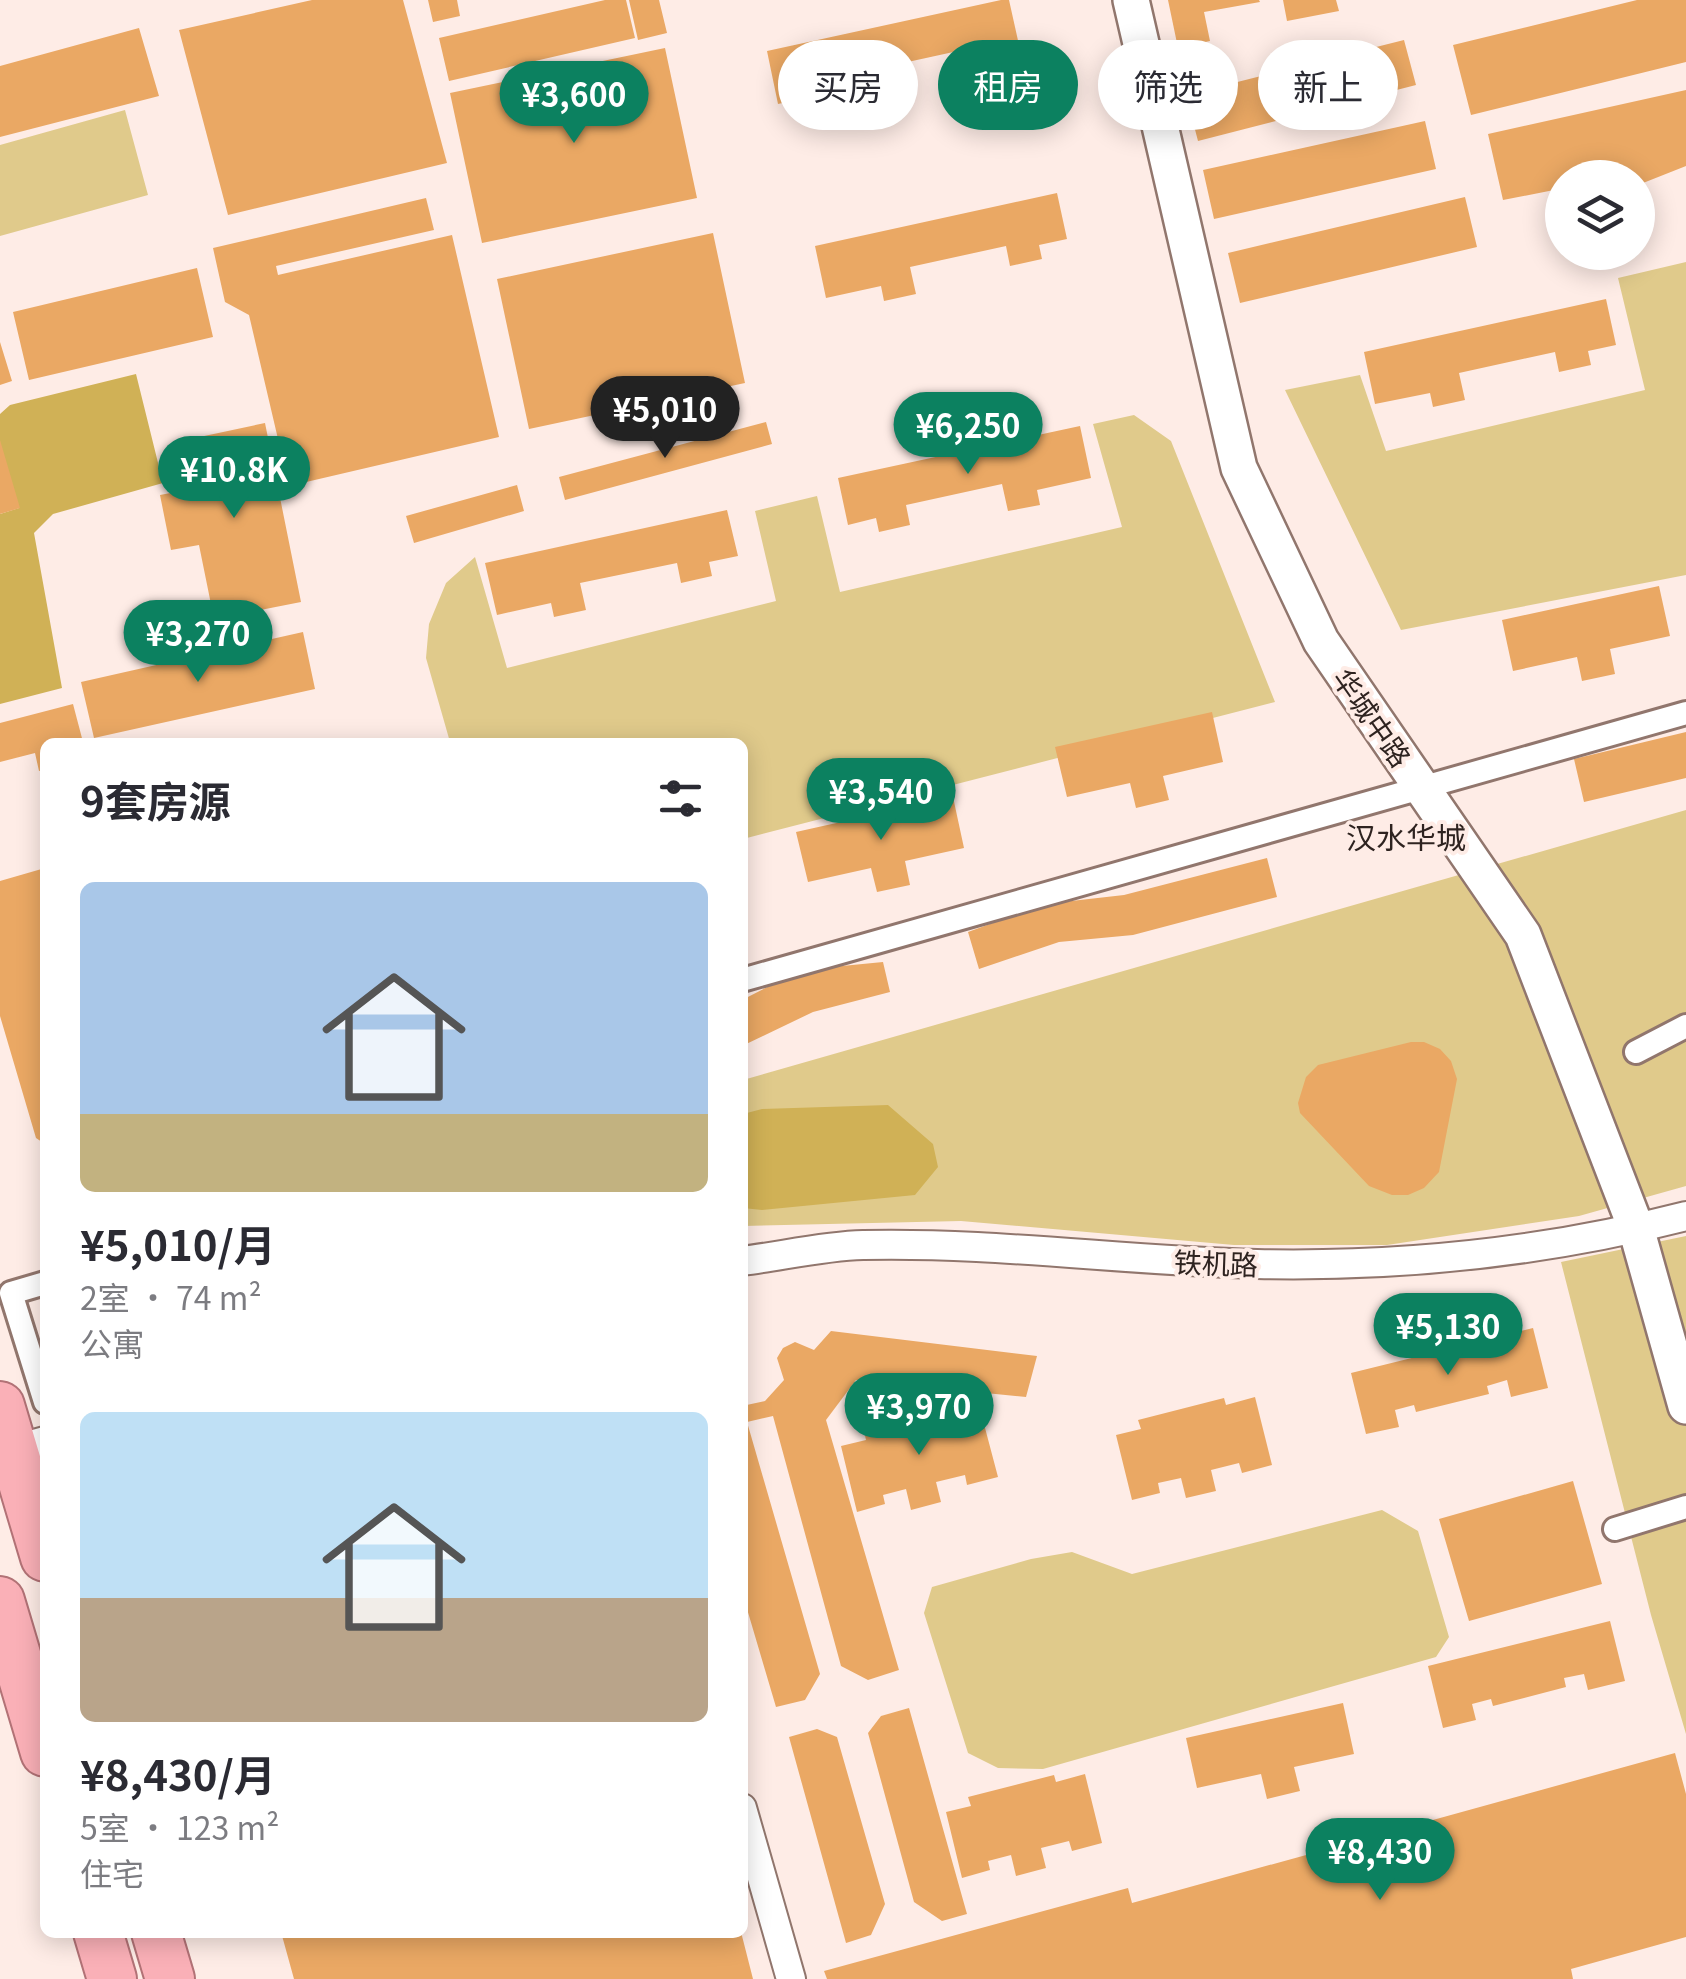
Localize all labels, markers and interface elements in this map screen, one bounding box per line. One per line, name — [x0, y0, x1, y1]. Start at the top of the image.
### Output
chip: 买房 — [778, 40, 918, 130]
chip: 租房 — [938, 40, 1078, 130]
chip: 筛选 — [1098, 40, 1238, 130]
chip: 新上 — [1258, 40, 1398, 130]
pin: ¥3,600 — [493, 61, 655, 146]
text: ¥3,600 — [522, 70, 626, 116]
map controls — [1545, 160, 1655, 270]
button: layers — [1545, 160, 1655, 270]
pin: ¥5,010 — [584, 376, 746, 461]
text: ¥5,010 — [613, 385, 717, 431]
pin: ¥6,250 — [887, 392, 1049, 477]
text: ¥6,250 — [916, 401, 1020, 447]
pin: ¥10.8K — [153, 436, 315, 521]
text: ¥10.8K — [180, 445, 288, 491]
pin: ¥3,270 — [117, 600, 279, 685]
text: ¥3,270 — [146, 609, 250, 655]
street label: 华城中路 — [1324, 660, 1422, 774]
pin: ¥3,540 — [800, 758, 962, 843]
text: ¥3,540 — [829, 767, 933, 813]
text: 9套房源 — [80, 768, 231, 829]
icon: filters — [653, 771, 708, 826]
district label: 汉水华城 — [1346, 814, 1466, 858]
icon: home — [304, 947, 484, 1127]
text: ¥5,010/月 — [80, 1212, 276, 1273]
street label: 铁机路 — [1173, 1241, 1259, 1283]
text: 2室 · 74 m² — [80, 1273, 262, 1319]
pin: ¥5,130 — [1367, 1293, 1529, 1378]
text: ¥5,130 — [1396, 1302, 1500, 1348]
text: 公寓 — [80, 1319, 144, 1365]
pin: ¥3,970 — [838, 1373, 1000, 1458]
text: ¥3,970 — [867, 1382, 971, 1428]
icon: home — [304, 1477, 484, 1657]
text: ¥8,430/月 — [80, 1742, 276, 1803]
text: 5室 · 123 m² — [80, 1803, 279, 1849]
pin: ¥8,430 — [1299, 1818, 1461, 1903]
text: ¥8,430 — [1328, 1827, 1432, 1873]
text: 住宅 — [80, 1849, 144, 1895]

